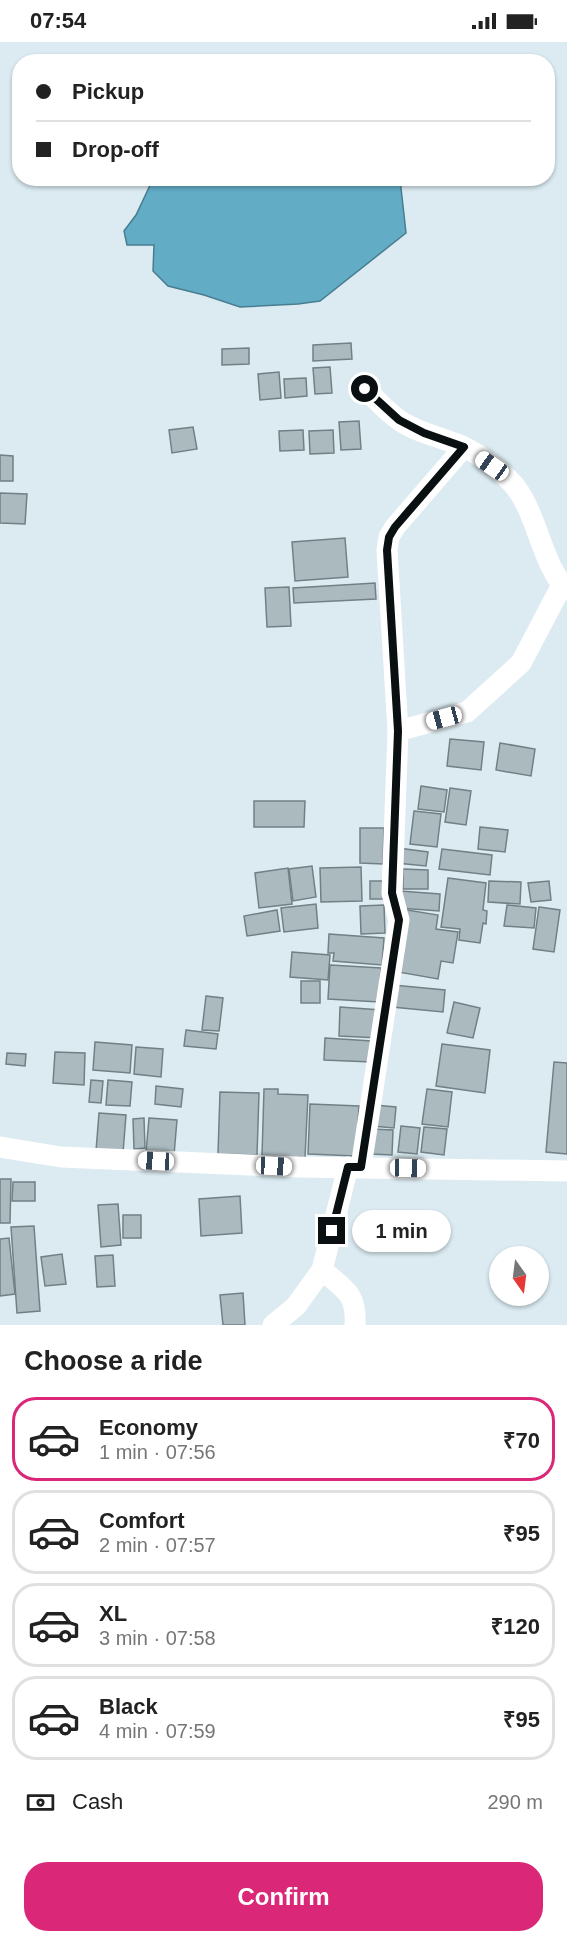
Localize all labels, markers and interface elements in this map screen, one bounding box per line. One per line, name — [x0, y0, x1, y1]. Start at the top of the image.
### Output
text: 07:54 — [30, 8, 86, 33]
text: Pickup — [72, 79, 144, 104]
text: Drop-off — [72, 137, 159, 162]
route start — [351, 375, 378, 402]
car — [472, 448, 512, 484]
car — [424, 705, 464, 731]
car — [138, 1151, 174, 1171]
car — [256, 1156, 292, 1176]
car — [390, 1159, 426, 1177]
callout: 1 min — [353, 1210, 452, 1252]
route end — [318, 1217, 345, 1244]
text: 1 min — [375, 1220, 428, 1242]
north arrow — [489, 1246, 549, 1306]
map controls — [489, 1246, 549, 1306]
text: Choose a ride — [24, 1346, 203, 1376]
icon: car — [27, 1412, 81, 1466]
text: Economy — [99, 1415, 198, 1440]
text: ₹70 — [503, 1428, 540, 1453]
text: 1 min · 07:56 — [99, 1441, 216, 1463]
icon: car — [27, 1505, 81, 1559]
text: Comfort — [99, 1508, 185, 1533]
text: ₹95 — [503, 1521, 540, 1546]
text: 2 min · 07:57 — [99, 1534, 216, 1556]
icon: car — [27, 1598, 81, 1652]
text: XL — [99, 1601, 127, 1626]
text: ₹120 — [491, 1614, 540, 1639]
text: 3 min · 07:58 — [99, 1627, 216, 1649]
icon: car — [27, 1691, 81, 1745]
text: Black — [99, 1694, 158, 1719]
text: ₹95 — [503, 1707, 540, 1732]
text: 4 min · 07:59 — [99, 1720, 216, 1742]
icon: cash — [24, 1786, 57, 1819]
text: Cash — [72, 1789, 123, 1814]
text: 290 m — [487, 1791, 543, 1813]
button: Confirm — [24, 1862, 543, 1931]

